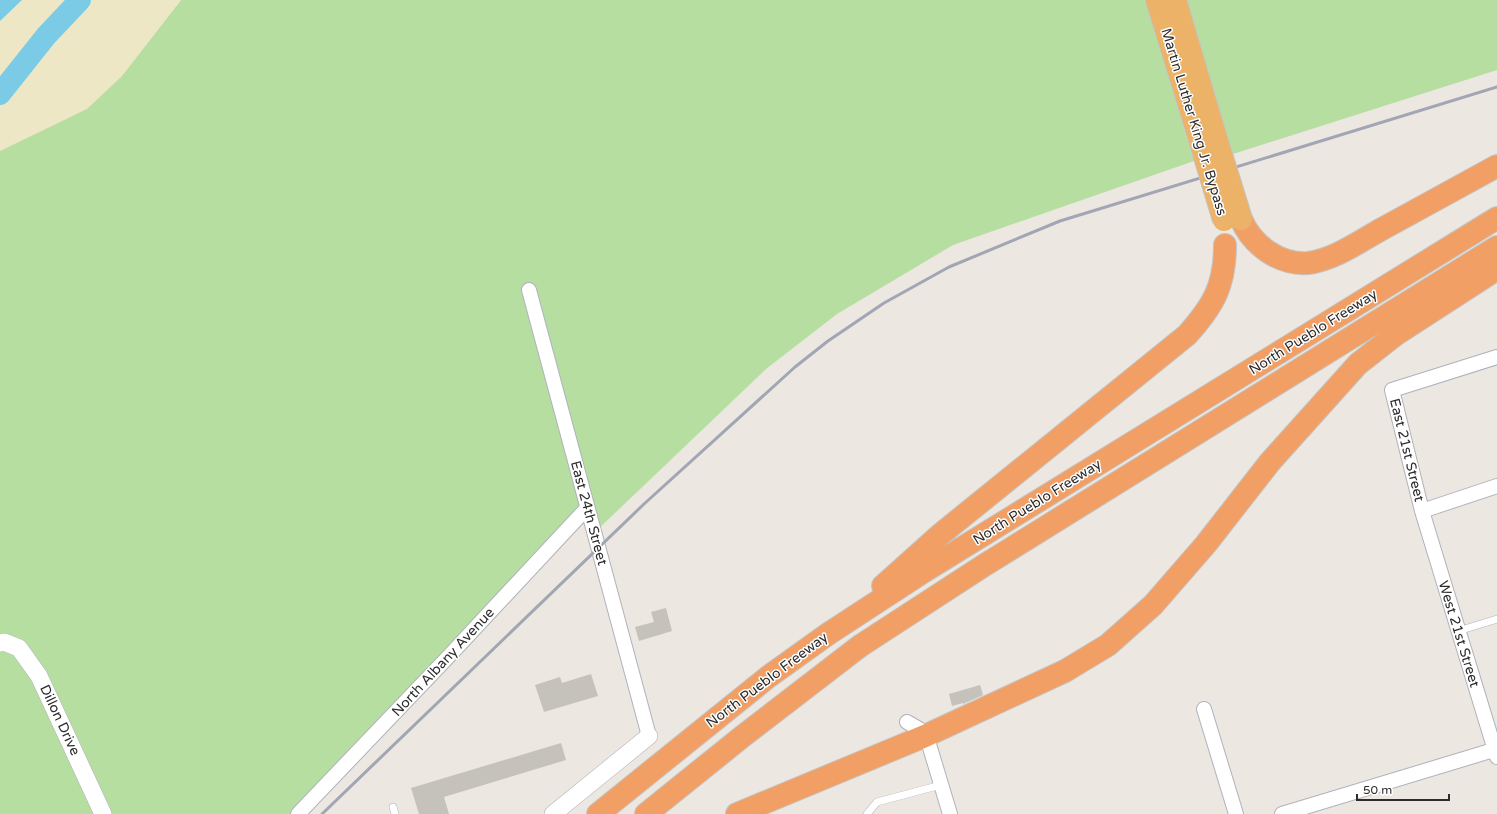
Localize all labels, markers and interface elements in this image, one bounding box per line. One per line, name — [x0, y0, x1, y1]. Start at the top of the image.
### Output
street label: Martin Luther King Jr. Bypass — [1157, 26, 1231, 218]
street label: North Pueblo Freeway — [1246, 285, 1381, 378]
street label: East 21st Street — [1386, 397, 1428, 504]
street label: North Pueblo Freeway — [970, 455, 1105, 548]
street label: East 24th Street — [567, 459, 611, 568]
street label: West 21st Street — [1435, 579, 1483, 690]
street label: North Albany Avenue — [388, 604, 498, 720]
street label: North Pueblo Freeway — [703, 628, 832, 731]
street label: Dillon Drive — [36, 682, 84, 758]
scale bar — [1357, 776, 1449, 802]
text: 50 m — [1363, 783, 1392, 797]

